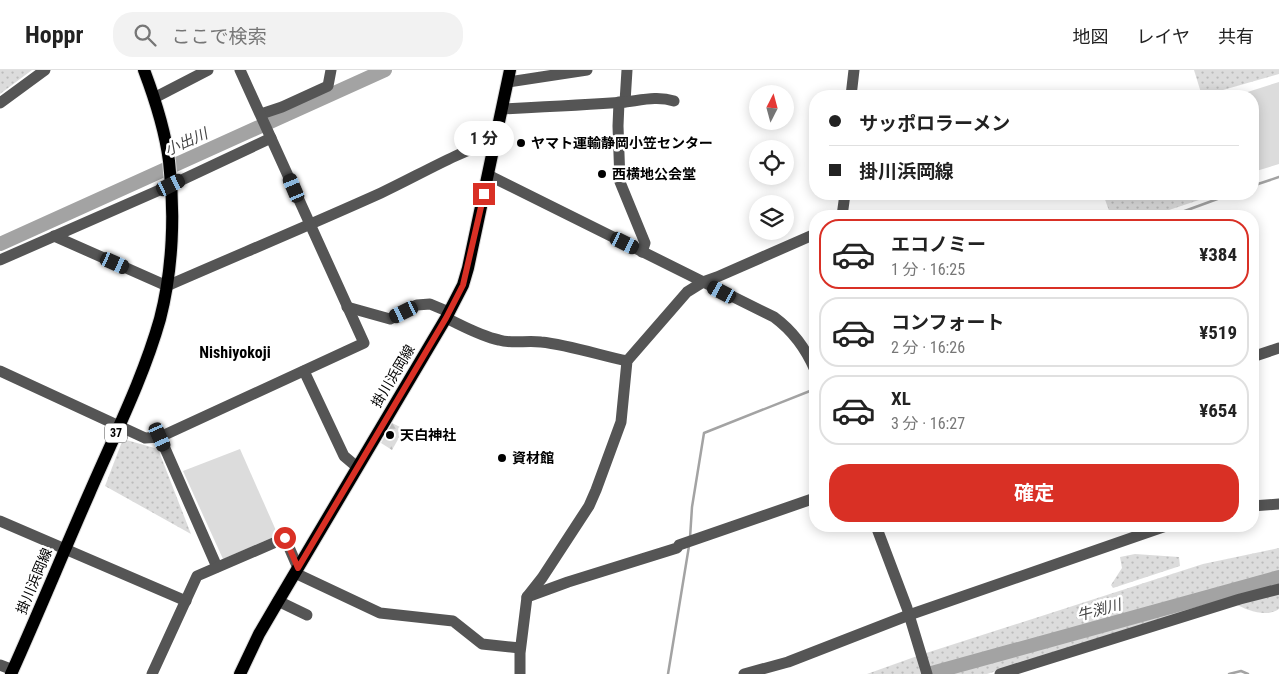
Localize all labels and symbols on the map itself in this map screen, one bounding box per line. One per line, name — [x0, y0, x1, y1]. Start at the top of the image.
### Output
north arrow — [749, 85, 794, 130]
callout: 1 分 — [454, 122, 514, 156]
water label: 小出川 — [162, 124, 212, 159]
place label: ヤマト運輸静岡小笠センター — [531, 135, 713, 151]
marker: ヤマト運輸静岡小笠センター — [515, 137, 527, 149]
place label: 西横地公会堂 — [612, 166, 696, 182]
marker: 西横地公会堂 — [596, 168, 608, 180]
car — [281, 171, 306, 205]
car — [154, 172, 187, 198]
route end — [473, 183, 495, 205]
car — [608, 230, 641, 256]
car — [98, 250, 131, 276]
car — [705, 278, 738, 306]
car — [387, 299, 420, 325]
street label: 掛川浜岡線 — [368, 342, 418, 410]
district label: Nishiyokoji — [199, 343, 271, 362]
car — [147, 420, 172, 454]
road number: 37 — [105, 423, 127, 442]
place label: 天白神社 — [400, 427, 456, 443]
marker: 天白神社 — [384, 429, 396, 441]
place label: 資材館 — [512, 450, 554, 466]
marker: 資材館 — [496, 452, 508, 464]
route start — [274, 527, 296, 549]
street label: 掛川浜岡線 — [13, 546, 55, 616]
water label: 牛渕川 — [1075, 595, 1125, 625]

